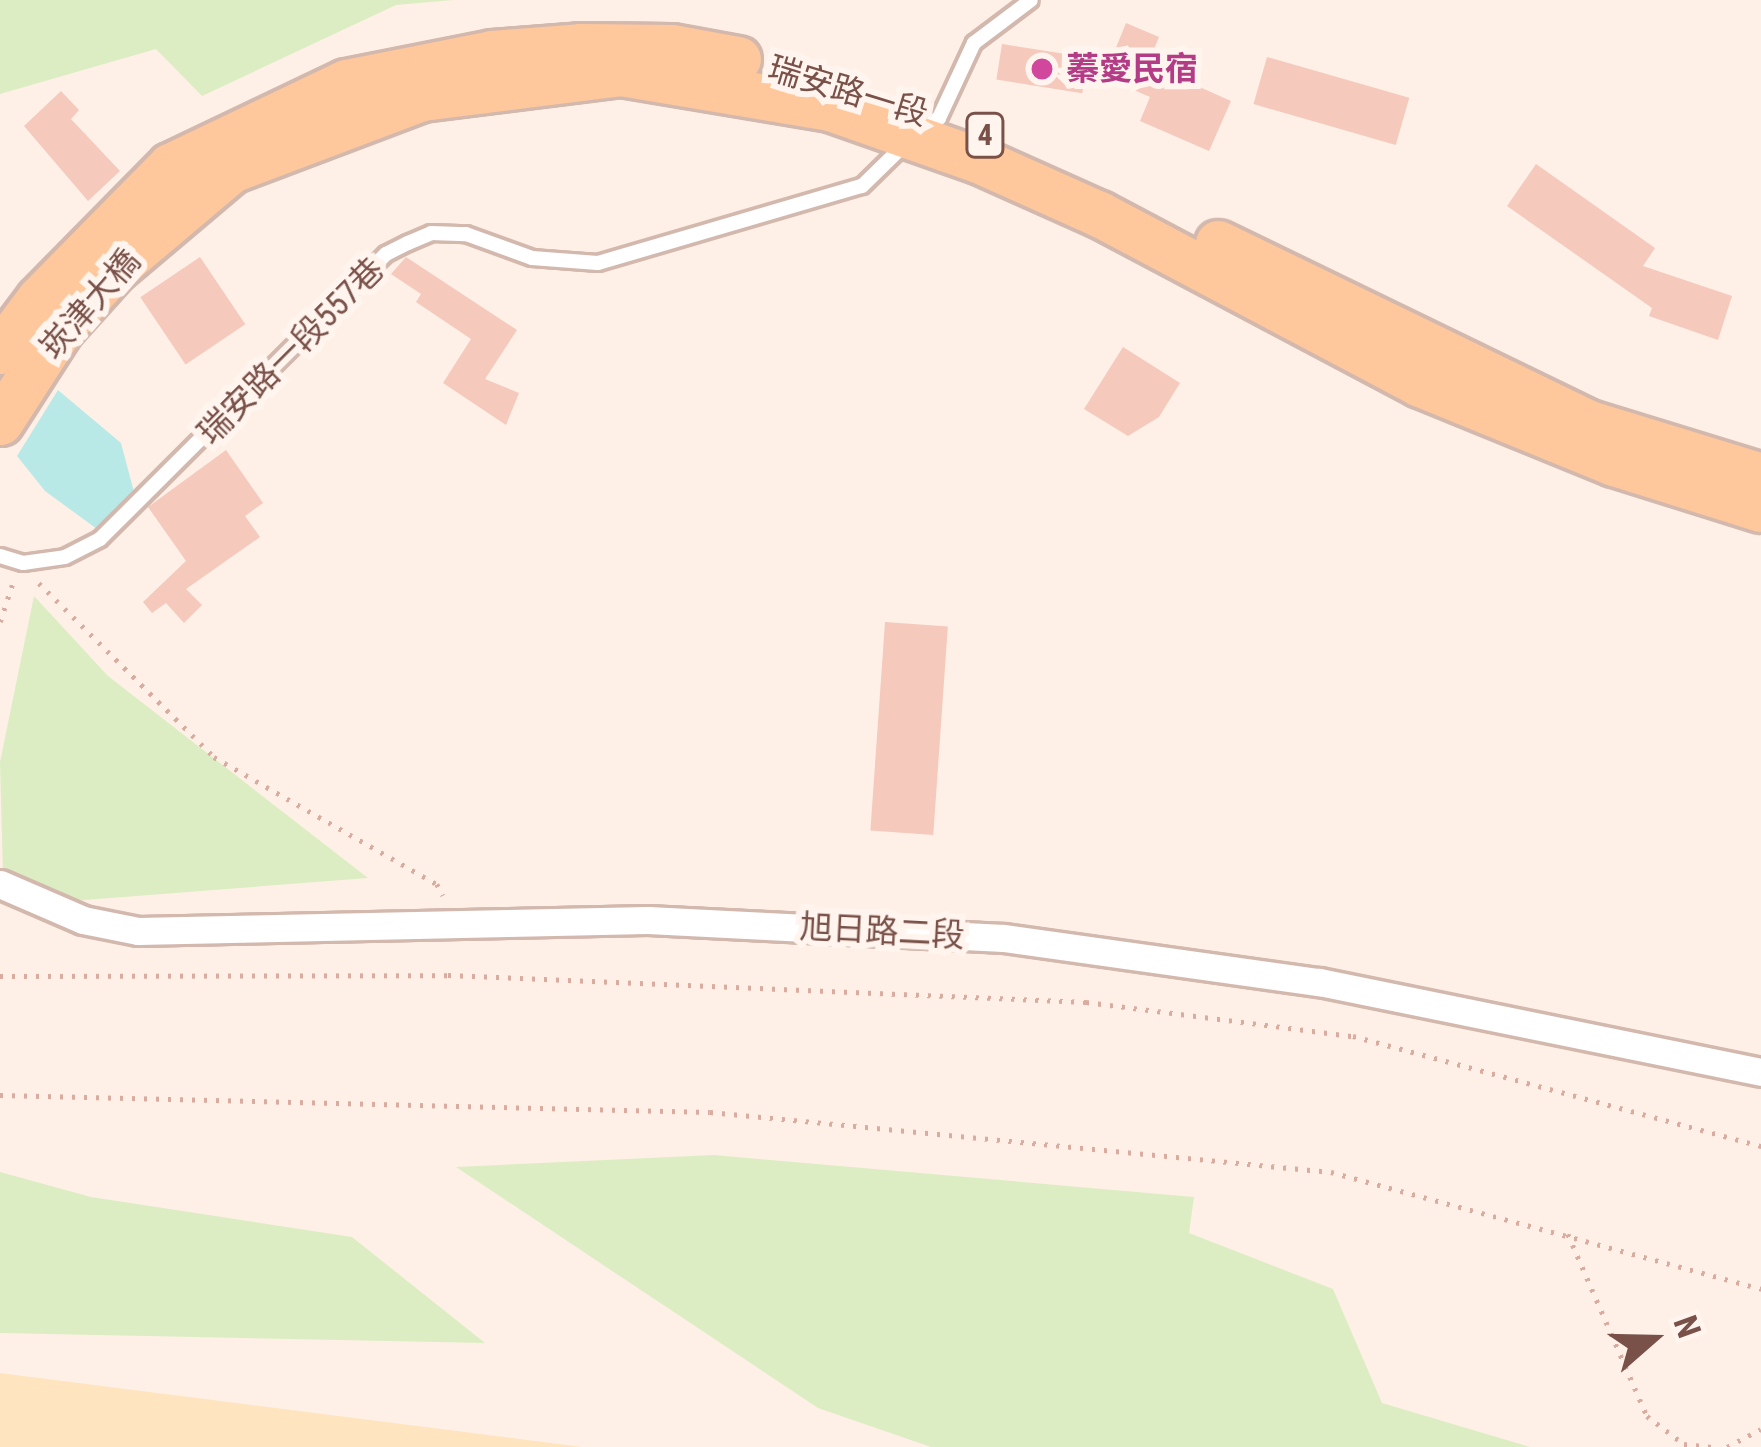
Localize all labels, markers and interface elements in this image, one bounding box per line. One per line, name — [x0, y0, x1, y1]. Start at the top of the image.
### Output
street label: 瑞安路一段 — [763, 48, 933, 134]
place label: 蓁愛民宿 — [1066, 49, 1198, 89]
marker: 蓁愛民宿 — [1029, 56, 1055, 82]
road number: 4 — [964, 111, 1006, 159]
street label: 崁津大橋 — [32, 241, 148, 367]
street label: 瑞安路一段557巷 — [190, 250, 392, 452]
street label: 旭日路二段 — [799, 907, 965, 955]
north arrow — [1593, 1279, 1713, 1399]
text: N — [1666, 1310, 1709, 1343]

